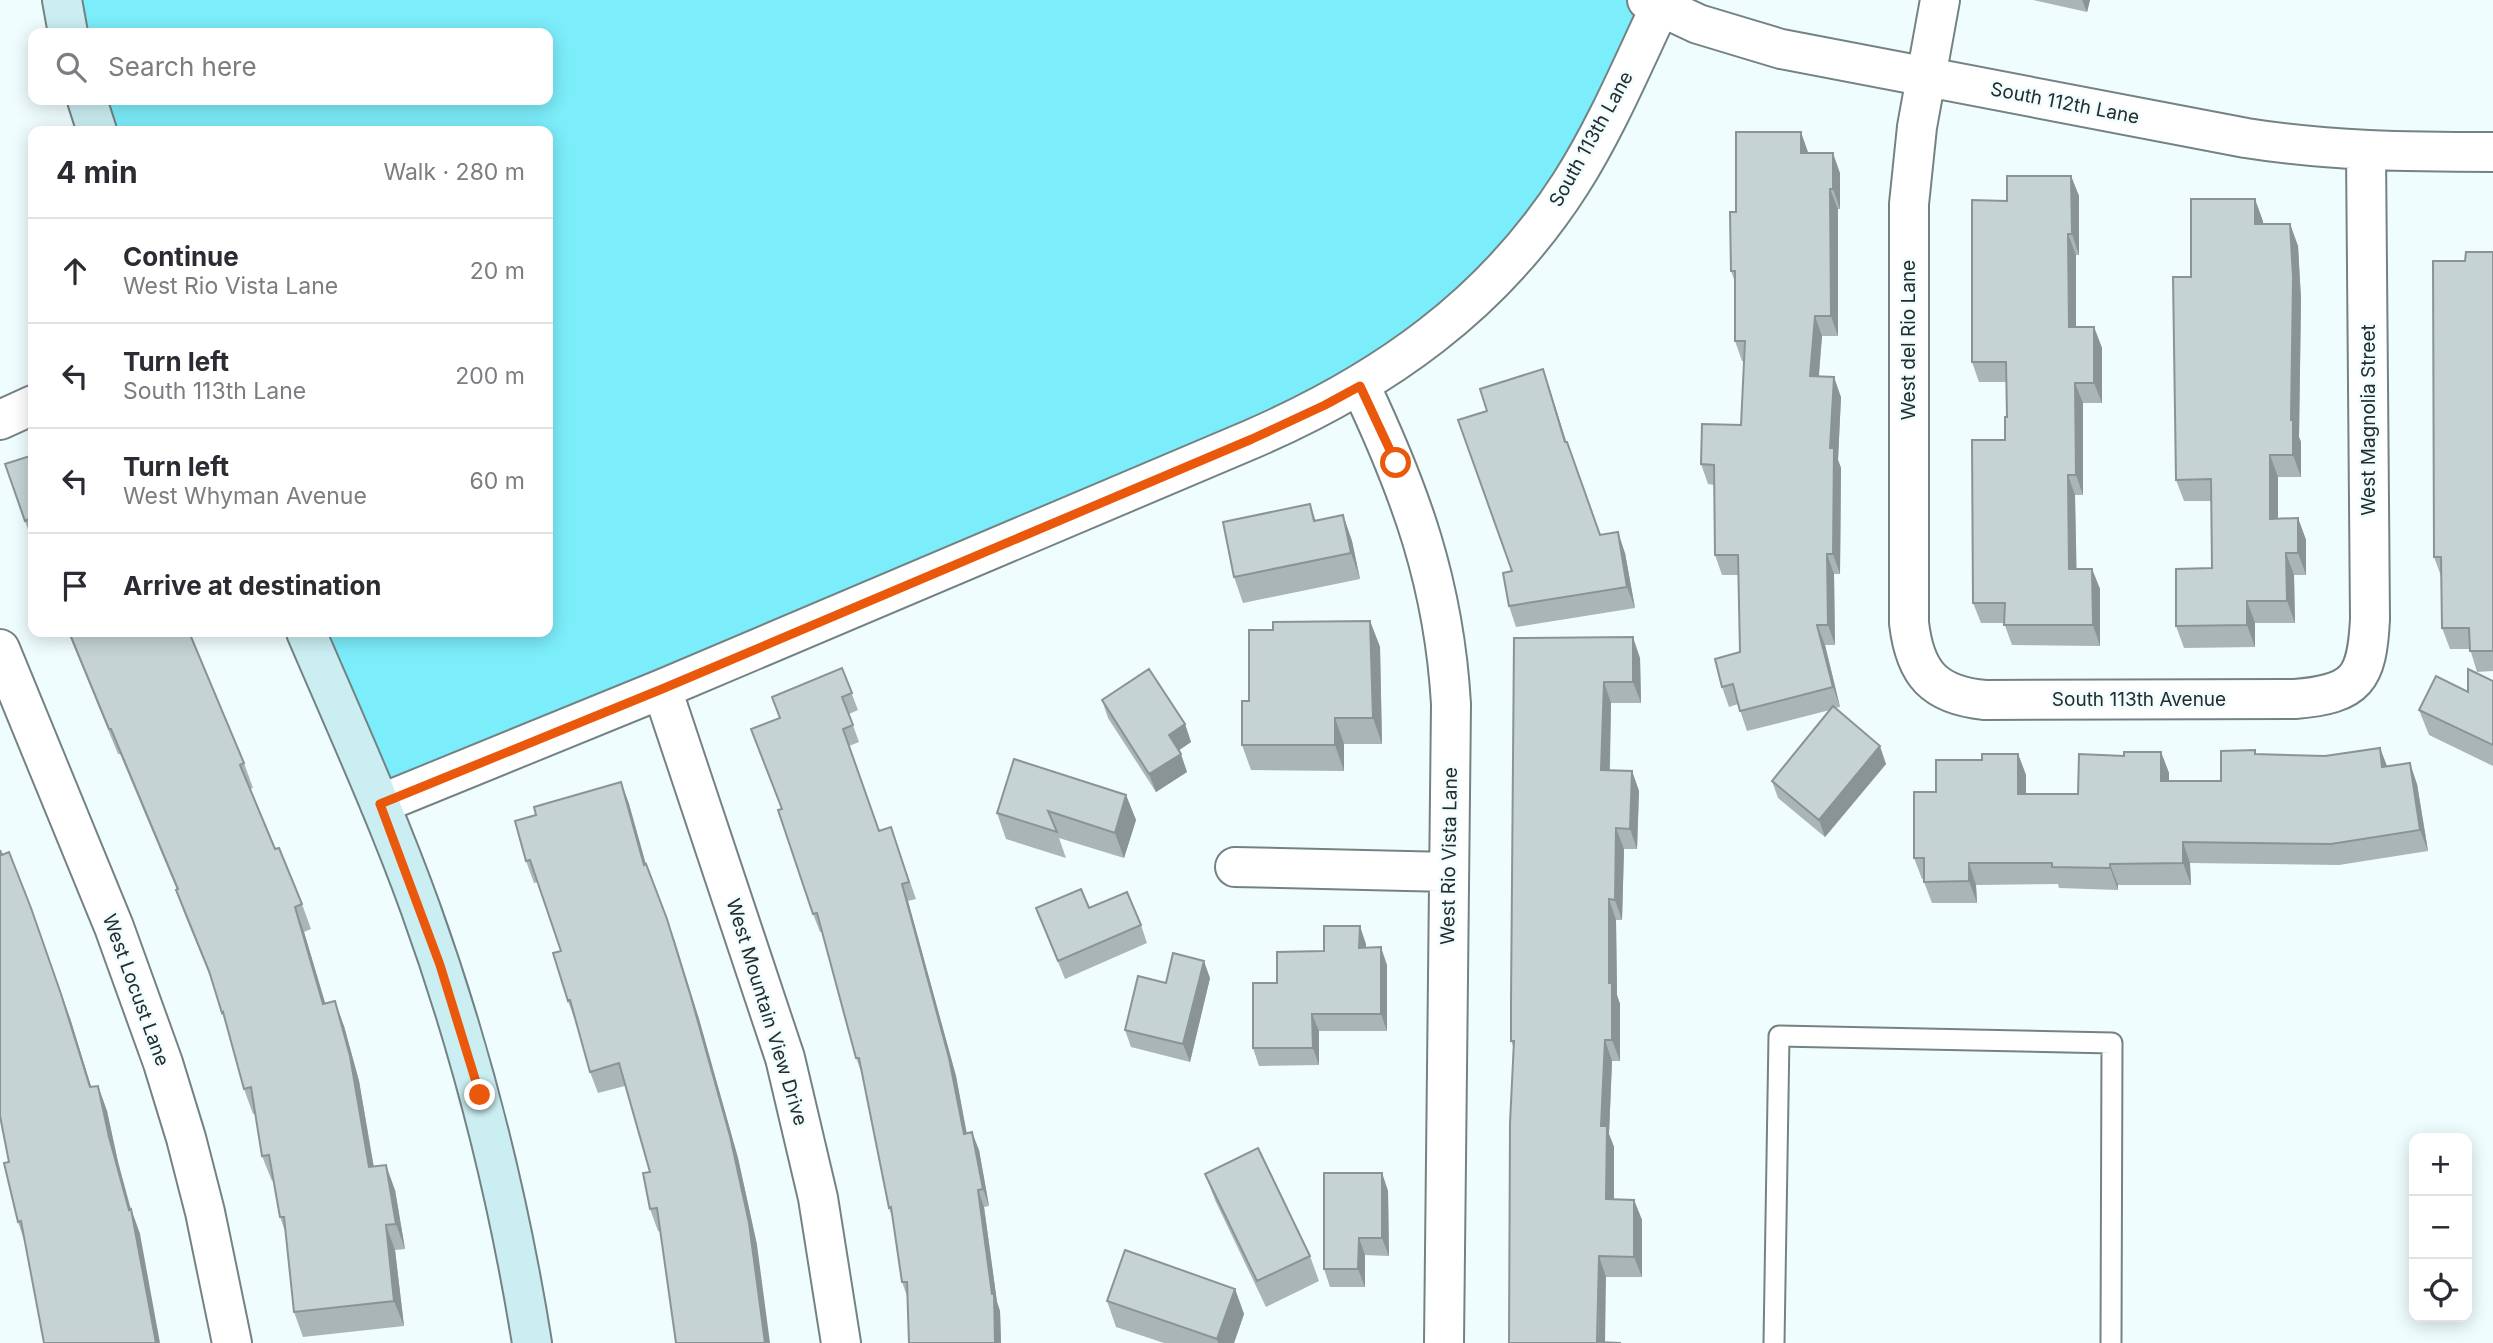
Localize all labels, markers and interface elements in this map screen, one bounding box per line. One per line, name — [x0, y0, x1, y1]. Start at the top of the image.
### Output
search box — [28, 28, 553, 105]
icon: search — [52, 48, 90, 86]
text: Search here — [108, 51, 257, 82]
street label: South 113th Lane — [1544, 67, 1638, 211]
street label: South 112th Lane — [1989, 77, 2141, 129]
text: 4 min — [56, 154, 138, 190]
text: Walk · 280 m — [383, 158, 525, 186]
text: Continue — [123, 241, 239, 272]
icon: ahead — [56, 252, 94, 290]
text: 20 m — [470, 257, 525, 285]
street label: West del Rio Lane — [1897, 260, 1920, 420]
text: West Rio Vista Lane — [123, 272, 338, 300]
street label: West Magnolia Street — [2357, 324, 2380, 516]
text: Turn left — [123, 346, 229, 377]
icon: left — [56, 357, 94, 395]
text: 200 m — [455, 362, 525, 390]
text: South 113th Lane — [123, 377, 306, 405]
route start — [1380, 447, 1411, 478]
text: Turn left — [123, 451, 229, 482]
icon: left — [56, 462, 94, 500]
text: 60 m — [470, 467, 525, 495]
text: West Whyman Avenue — [123, 482, 367, 510]
icon: arrive — [56, 567, 94, 605]
text: Arrive at destination — [123, 570, 382, 601]
street label: South 113th Avenue — [2052, 688, 2226, 711]
street label: West Rio Vista Lane — [1436, 767, 1462, 945]
street label: West Mountain View Drive — [721, 896, 813, 1128]
street label: West Locust Lane — [98, 911, 174, 1069]
route end — [464, 1079, 495, 1110]
map controls — [2409, 1133, 2472, 1322]
button: + — [2409, 1133, 2472, 1196]
button: − — [2409, 1196, 2472, 1259]
button: locate — [2409, 1259, 2472, 1322]

